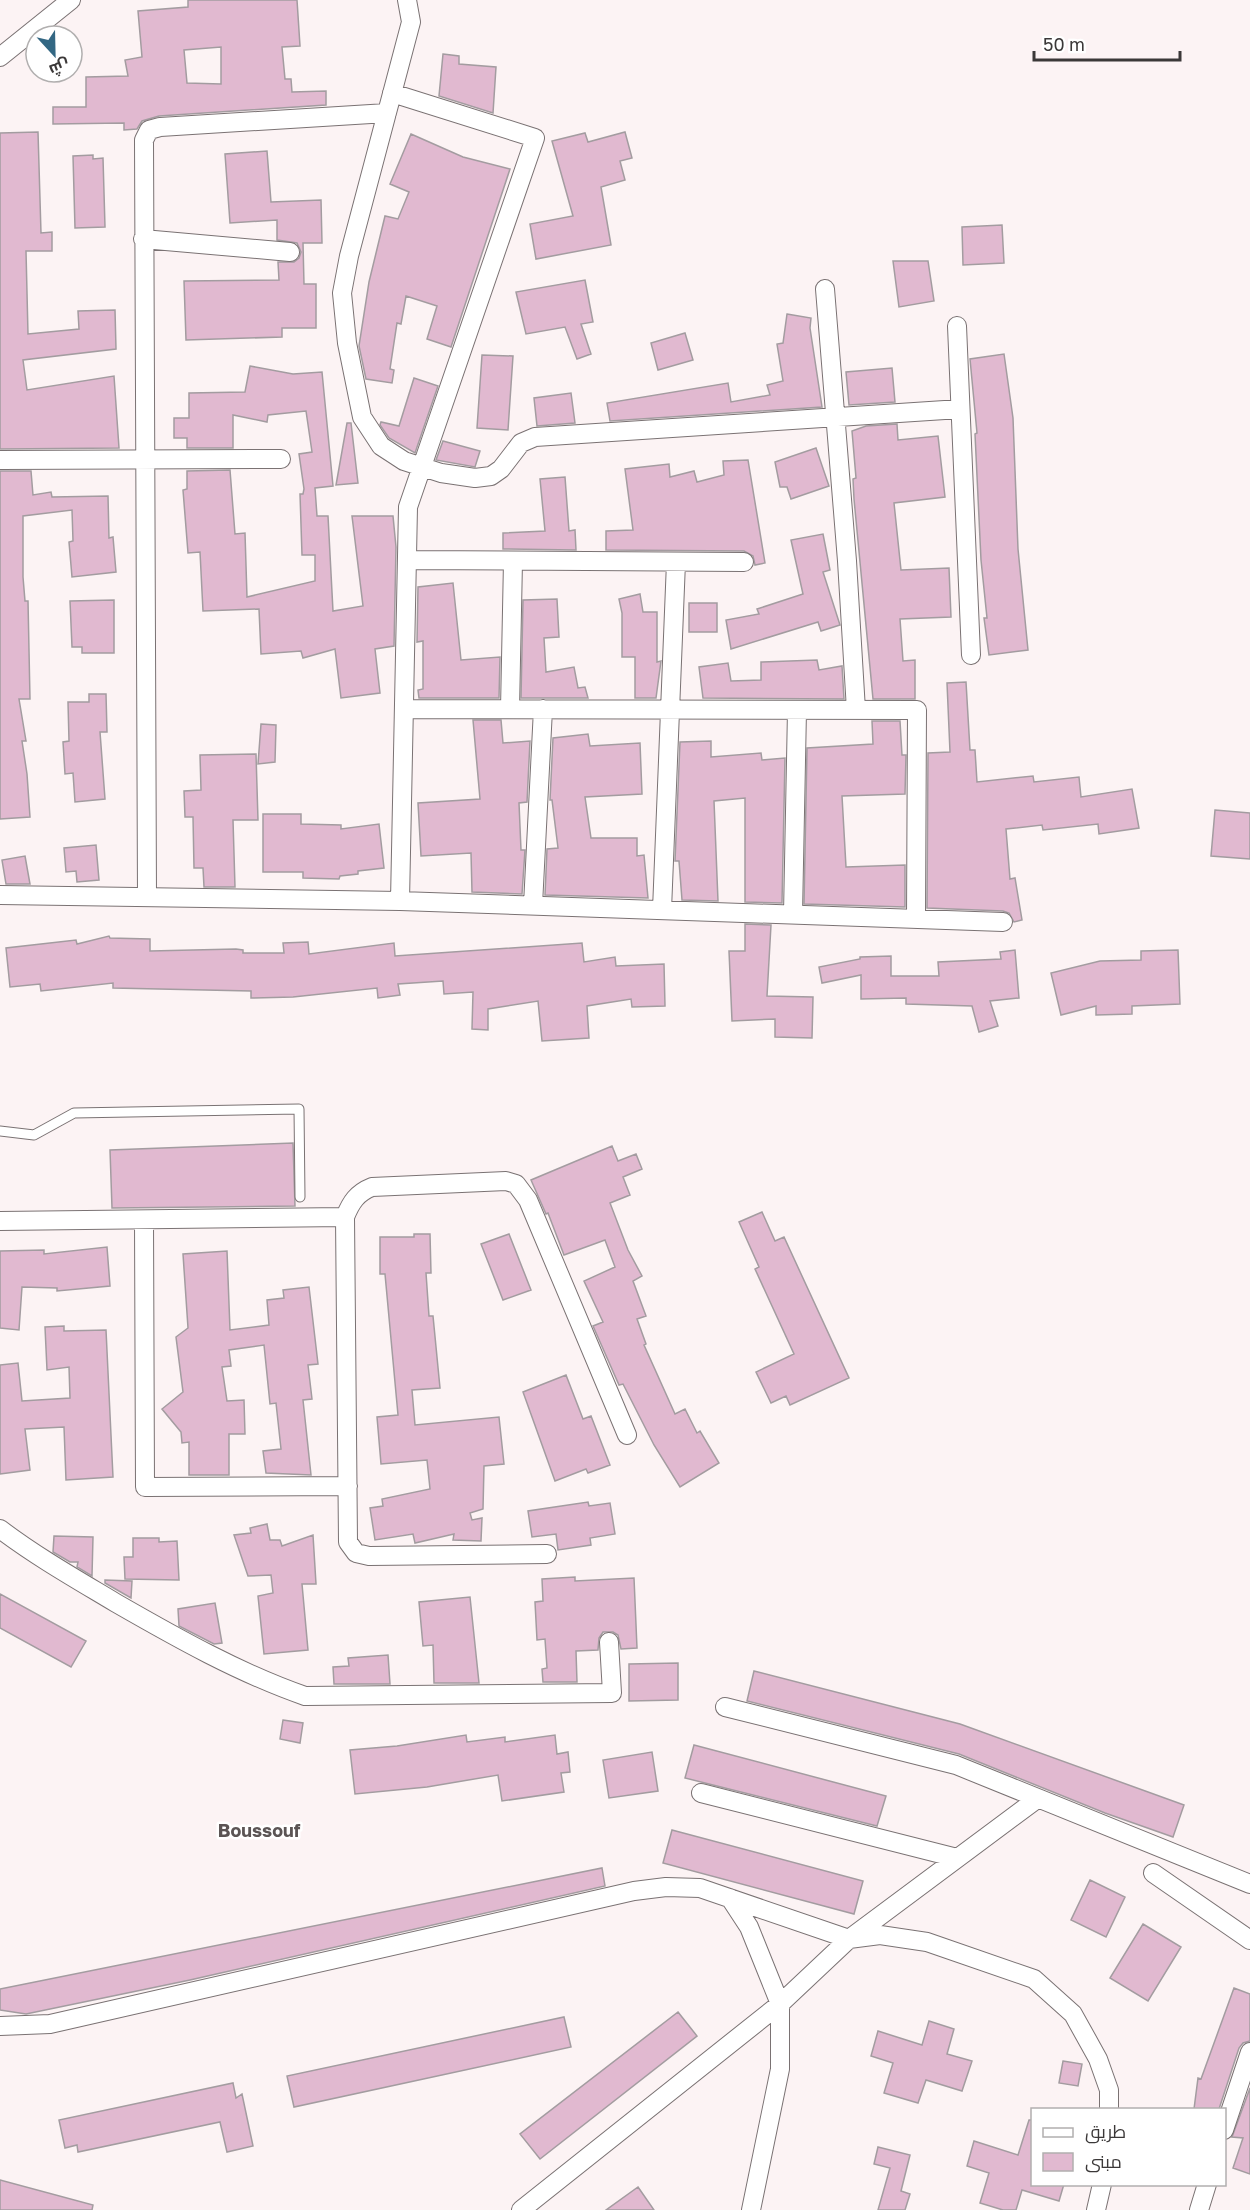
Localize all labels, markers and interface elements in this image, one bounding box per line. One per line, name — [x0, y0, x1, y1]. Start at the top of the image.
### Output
north arrow — [24, 24, 84, 84]
scale bar — [1034, 24, 1180, 62]
text: 50 m — [1043, 33, 1085, 55]
text: ش — [46, 55, 73, 81]
district label: Boussouf — [218, 1819, 301, 1841]
legend — [1031, 2108, 1226, 2186]
text: طريق — [1085, 2120, 1126, 2144]
text: مبنى — [1085, 2150, 1122, 2173]

